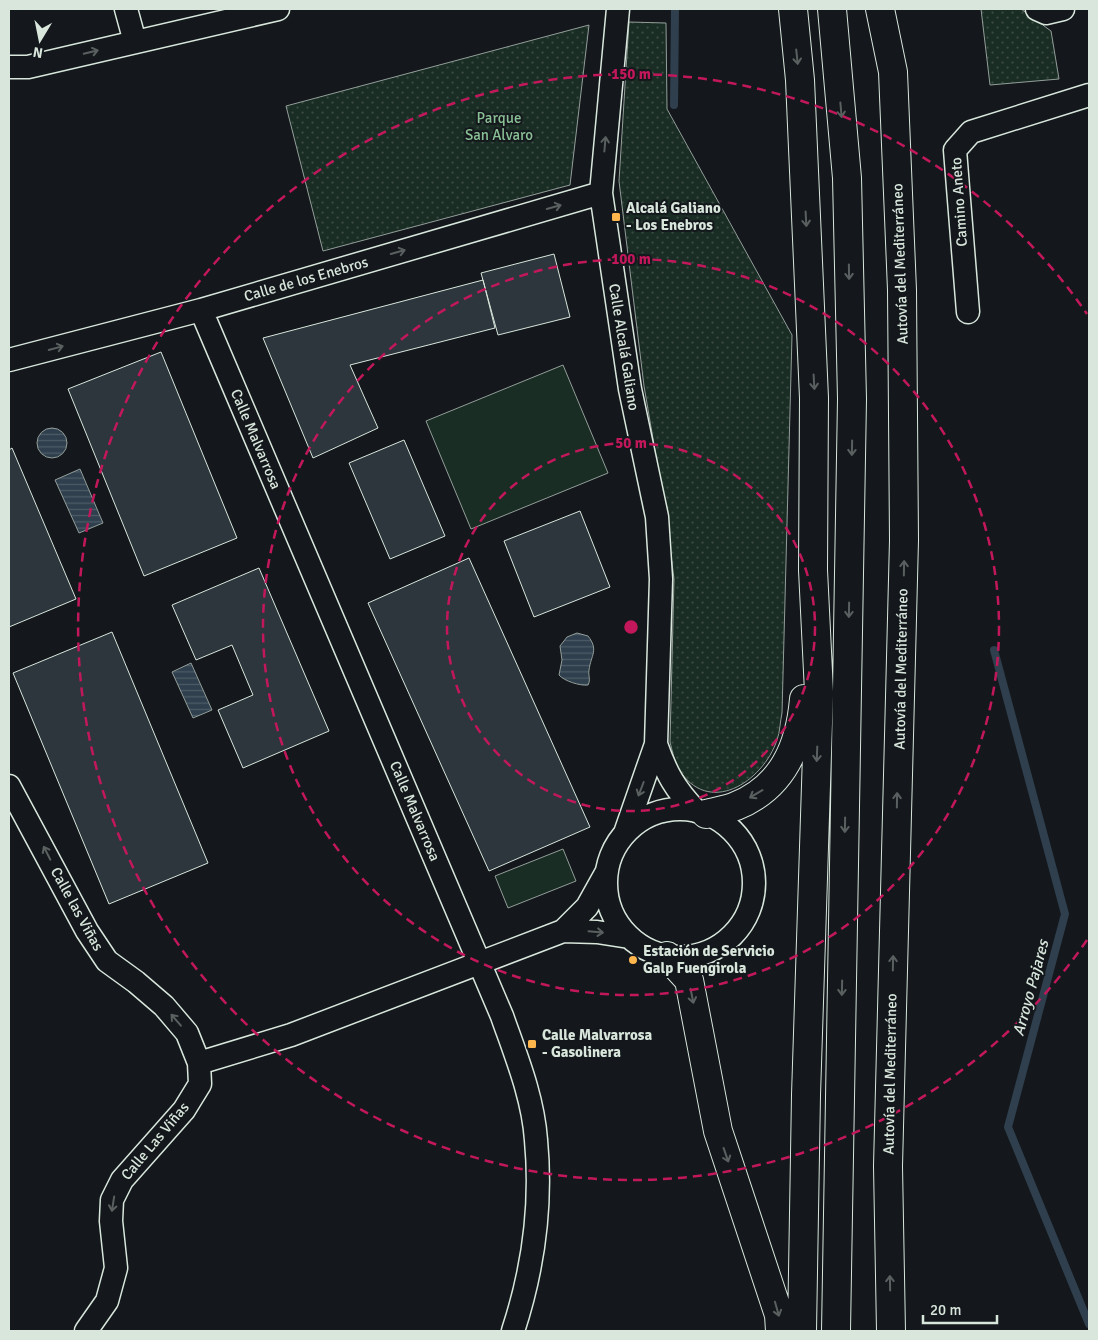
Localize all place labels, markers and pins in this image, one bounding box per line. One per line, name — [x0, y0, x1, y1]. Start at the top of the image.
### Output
place label: Alcalá Galiano - Los Enebros — [626, 199, 721, 234]
marker: Alcalá Galiano - Los Enebros — [610, 211, 622, 223]
centre of rings — [622, 618, 640, 636]
place label: Estación de Servicio Galp Fuengirola — [643, 942, 775, 977]
marker: Estación de Servicio Galp Fuengirola — [627, 954, 639, 966]
place label: Calle Malvarrosa - Gasolinera — [542, 1026, 652, 1061]
marker: Calle Malvarrosa - Gasolinera — [526, 1038, 538, 1050]

